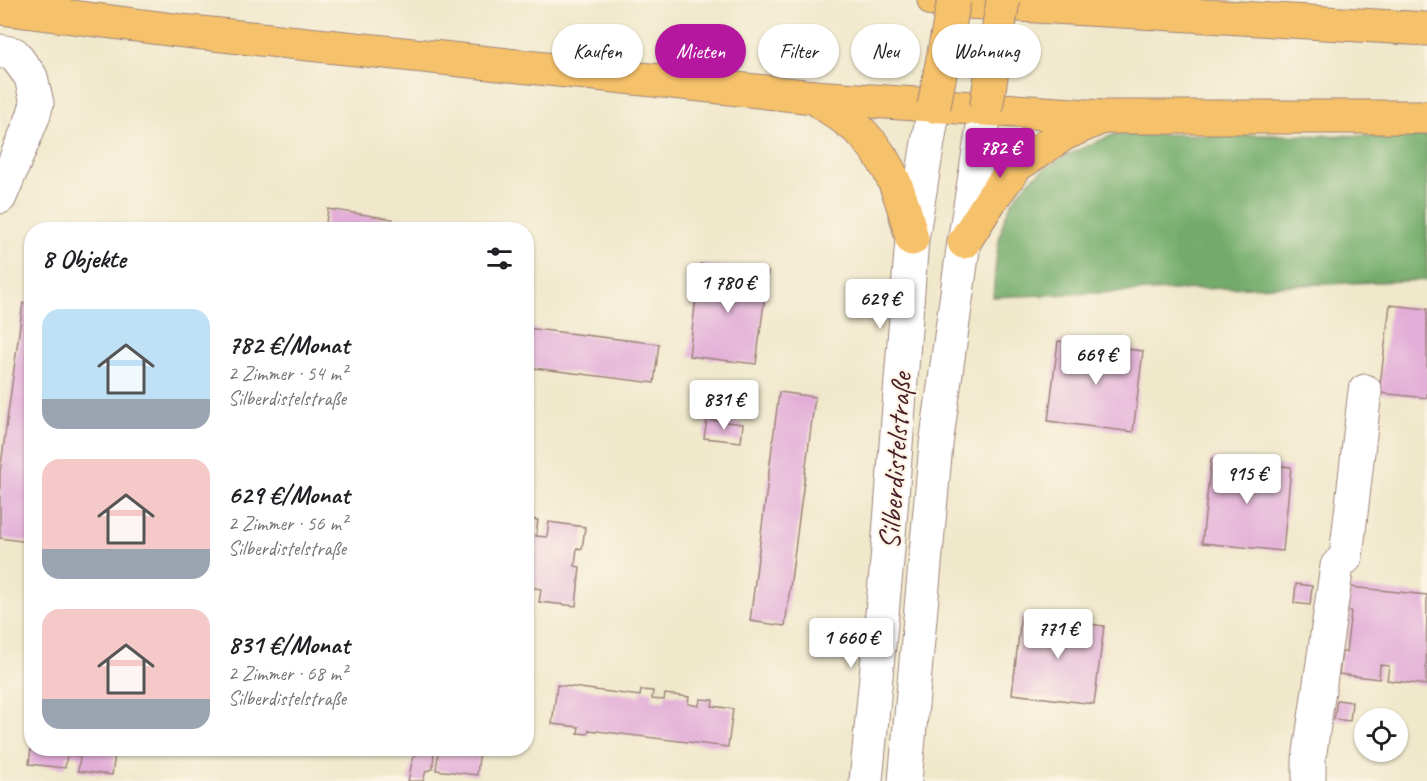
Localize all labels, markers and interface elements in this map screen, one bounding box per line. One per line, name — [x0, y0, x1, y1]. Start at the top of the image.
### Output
chip: Kaufen — [552, 24, 643, 78]
chip: Mieten — [655, 24, 746, 78]
chip: Filter — [758, 24, 839, 78]
chip: Neu — [851, 24, 920, 78]
chip: Wohnung — [932, 24, 1041, 78]
pin: 782 € — [958, 128, 1042, 179]
text: 782 € — [980, 135, 1020, 160]
text: 8 Objekte — [42, 242, 126, 275]
icon: filters — [483, 242, 516, 275]
pin: 1 780 € — [673, 263, 783, 314]
text: 1 780 € — [701, 270, 755, 295]
pin: 629 € — [838, 279, 922, 330]
text: 629 € — [859, 286, 901, 311]
text: 782 €/Monat — [228, 328, 349, 361]
icon: home — [90, 333, 162, 405]
pin: 669 € — [1054, 335, 1138, 386]
text: 669 € — [1075, 342, 1117, 367]
text: 2 Zimmer · 54 m² — [228, 361, 347, 386]
street label: Silberdistelstraße — [870, 369, 920, 551]
pin: 831 € — [682, 380, 766, 431]
text: Silberdistelstraße — [228, 386, 346, 411]
text: 831 € — [704, 387, 744, 412]
pin: 915 € — [1205, 454, 1289, 505]
text: 915 € — [1227, 461, 1267, 486]
text: 629 €/Monat — [228, 478, 349, 511]
icon: home — [90, 483, 162, 555]
text: 2 Zimmer · 56 m² — [228, 511, 347, 536]
text: Silberdistelstraße — [228, 536, 346, 561]
pin: 771 € — [1016, 609, 1100, 660]
text: 771 € — [1038, 616, 1078, 641]
pin: 1 660 € — [796, 618, 906, 669]
text: 1 660 € — [823, 625, 879, 650]
text: 831 €/Monat — [228, 628, 349, 661]
icon: home — [90, 633, 162, 705]
text: 2 Zimmer · 68 m² — [228, 661, 347, 686]
text: Silberdistelstraße — [228, 686, 346, 711]
map controls — [1354, 708, 1408, 762]
button: locate — [1354, 708, 1408, 762]

